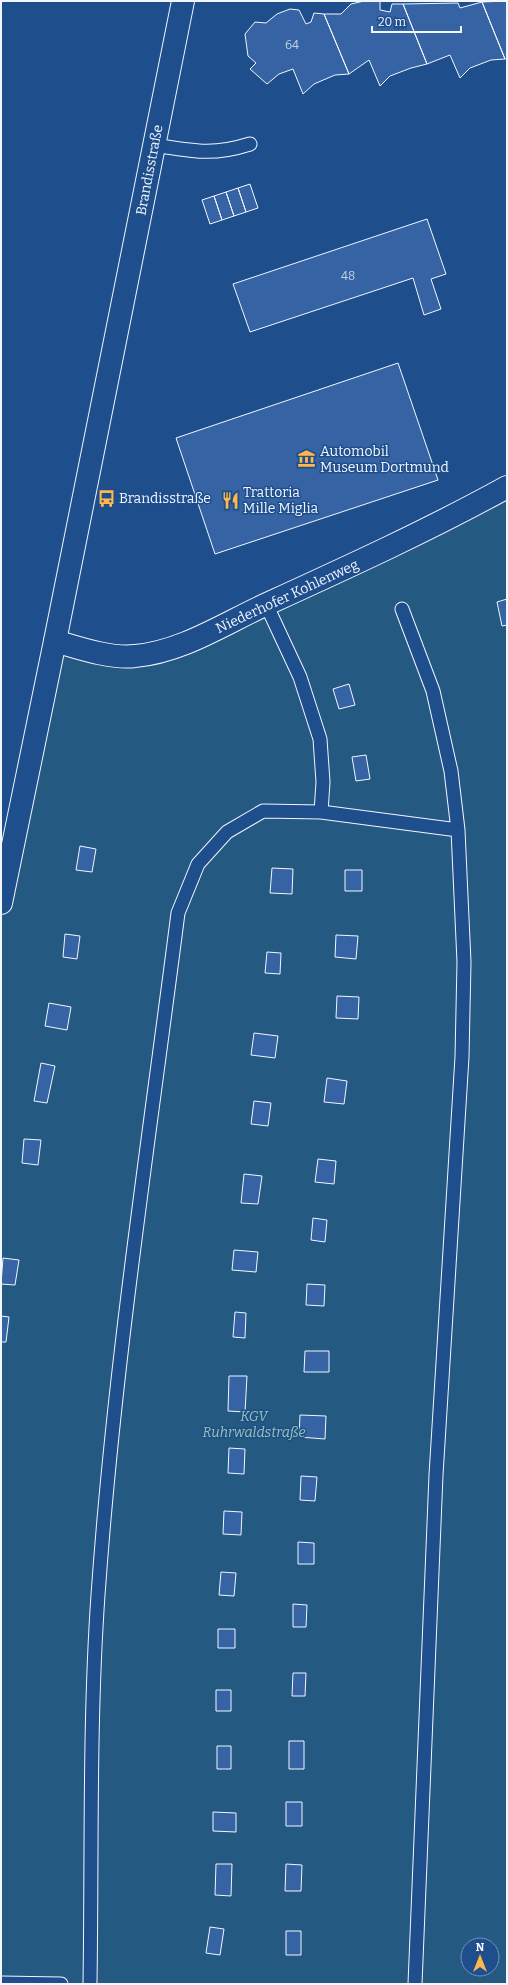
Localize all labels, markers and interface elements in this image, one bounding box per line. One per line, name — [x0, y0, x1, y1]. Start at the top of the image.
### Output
scale bar — [372, 8, 461, 34]
text: 20 m — [378, 15, 407, 29]
house number: 64 — [285, 38, 299, 52]
street label: Brandisstraße — [132, 123, 167, 217]
house number: 48 — [341, 269, 355, 283]
place label: Automobil Museum Dortmund — [320, 443, 449, 476]
museum icon: Automobil Museum Dortmund — [297, 449, 317, 469]
place label: Trattoria Mille Miglia — [243, 484, 318, 517]
bus stop icon: Brandisstraße — [96, 488, 116, 508]
place label: Brandisstraße — [119, 490, 211, 507]
restaurant icon: Trattoria Mille Miglia — [220, 490, 240, 510]
street label: Niederhofer Kohlenweg — [213, 556, 361, 637]
park label: KGV Ruhrwaldstraße — [202, 1408, 306, 1441]
north arrow — [460, 1937, 500, 1977]
text: N — [476, 1941, 485, 1954]

